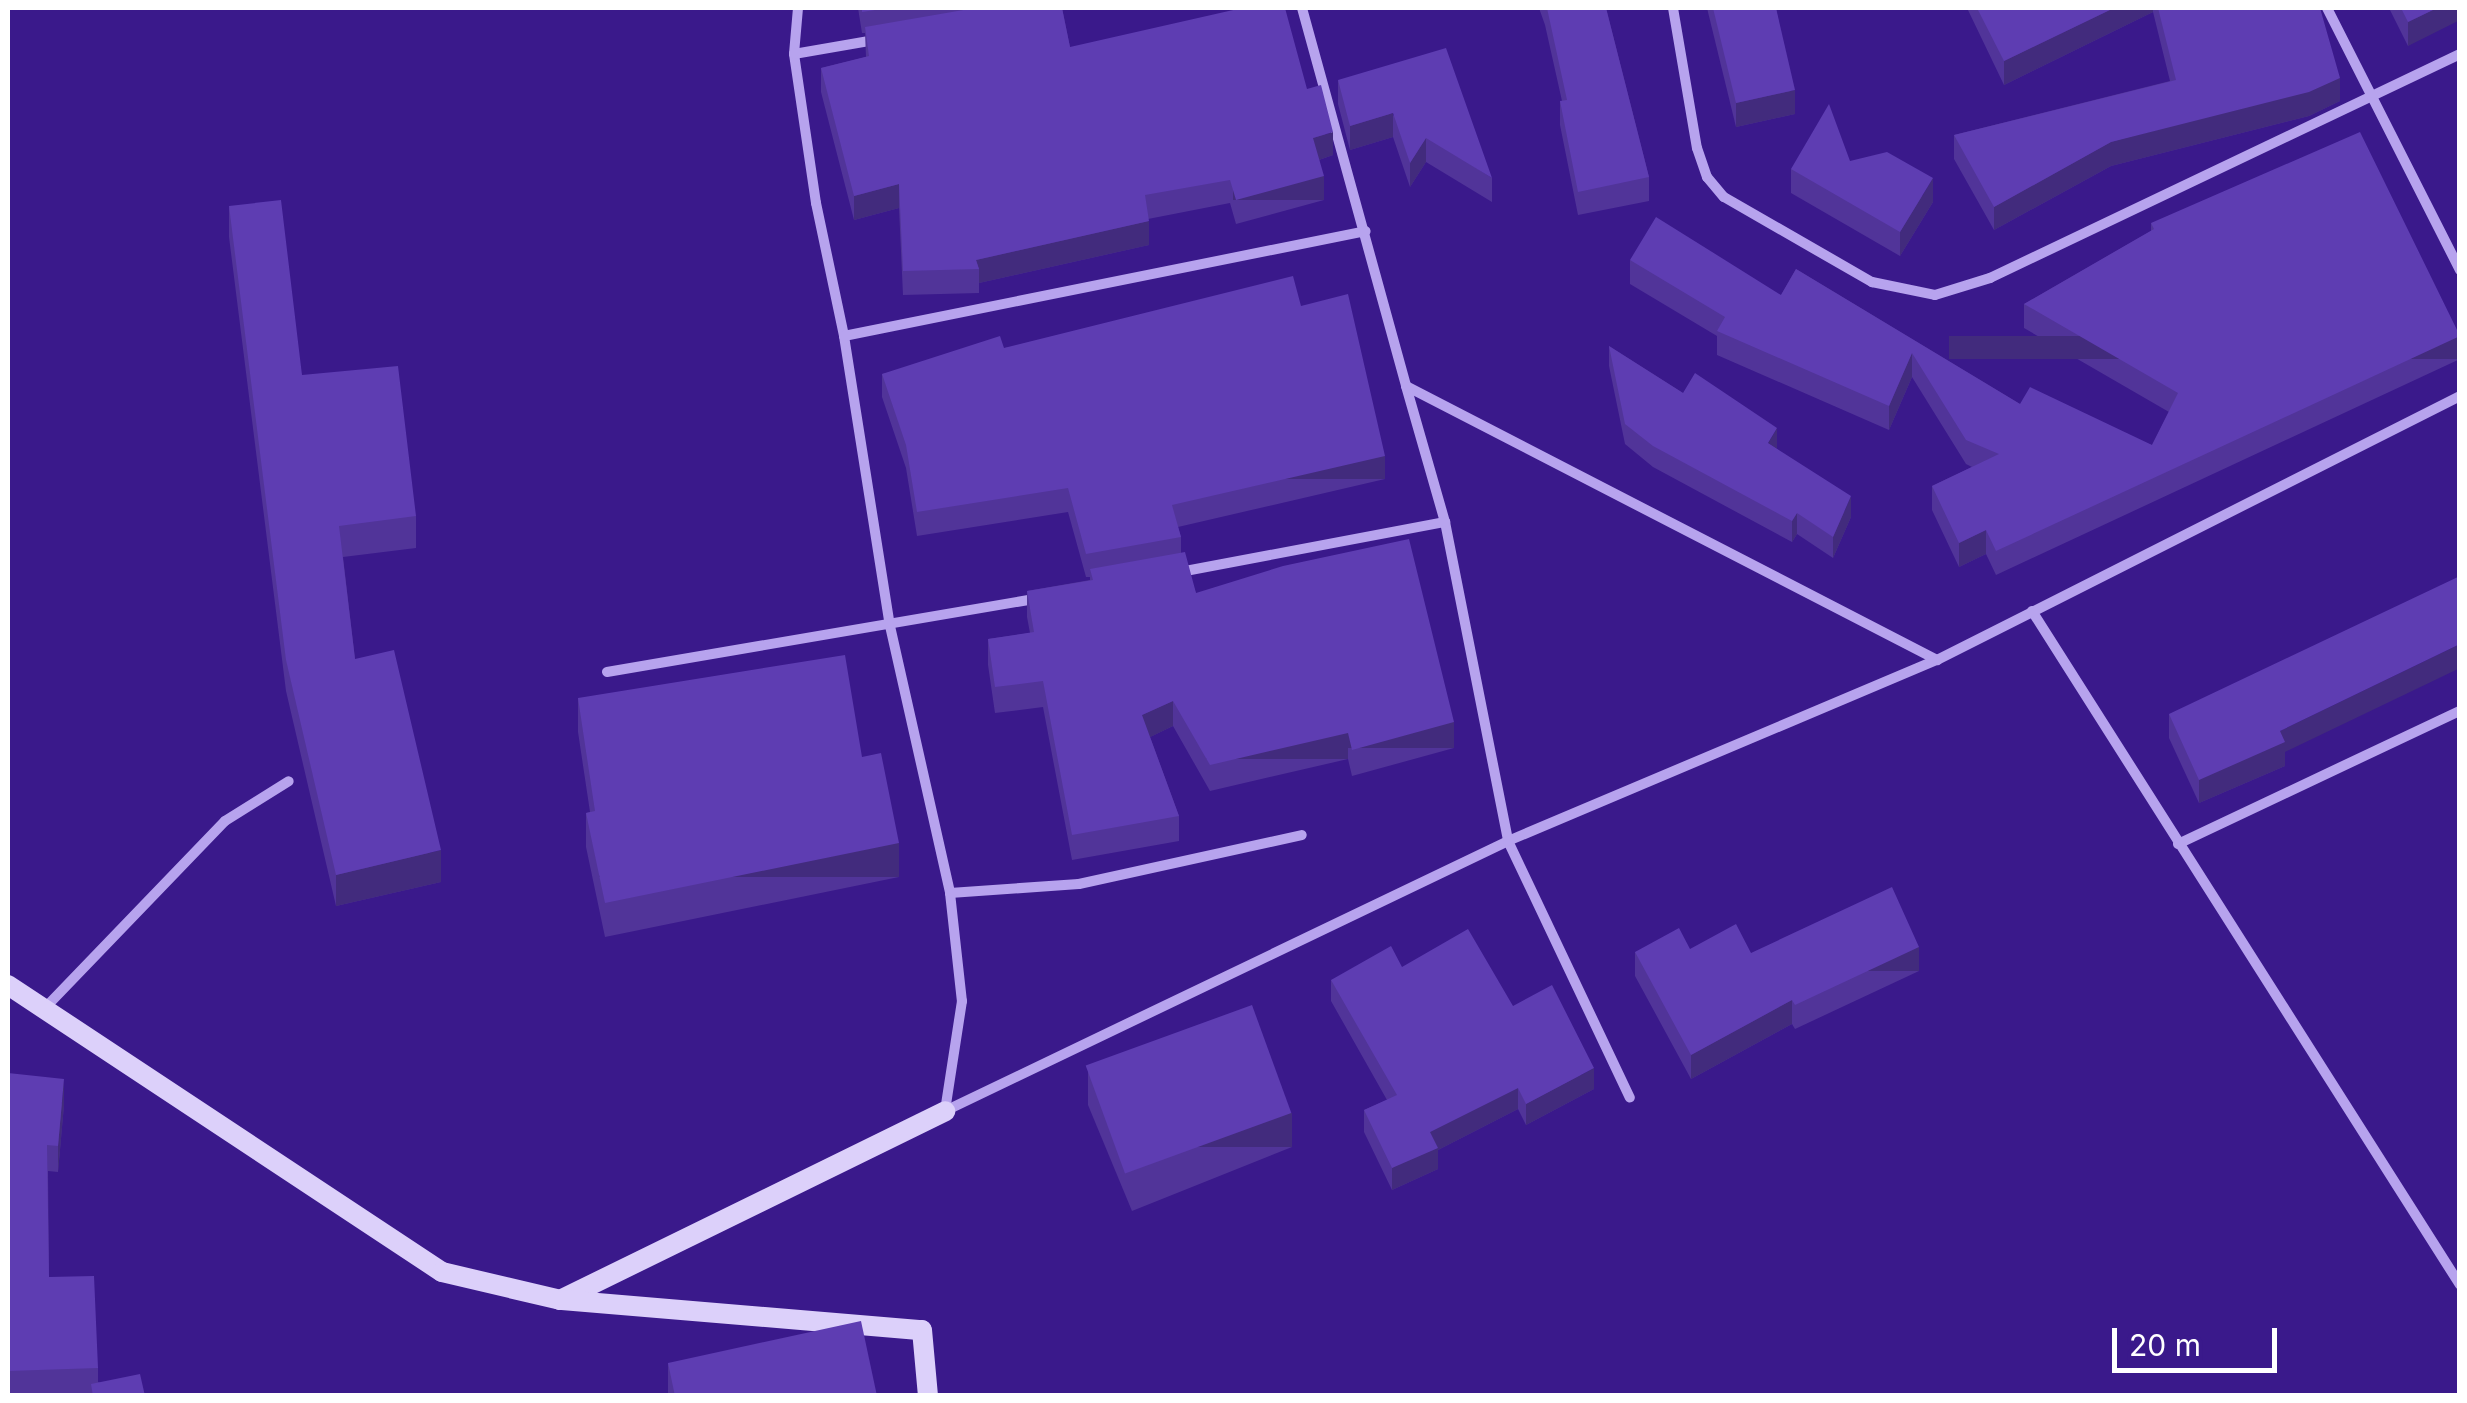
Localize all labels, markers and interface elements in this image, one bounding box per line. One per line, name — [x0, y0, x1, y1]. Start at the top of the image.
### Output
scale bar — [2117, 1308, 2282, 1370]
text: 20 m — [2129, 1327, 2201, 1363]

